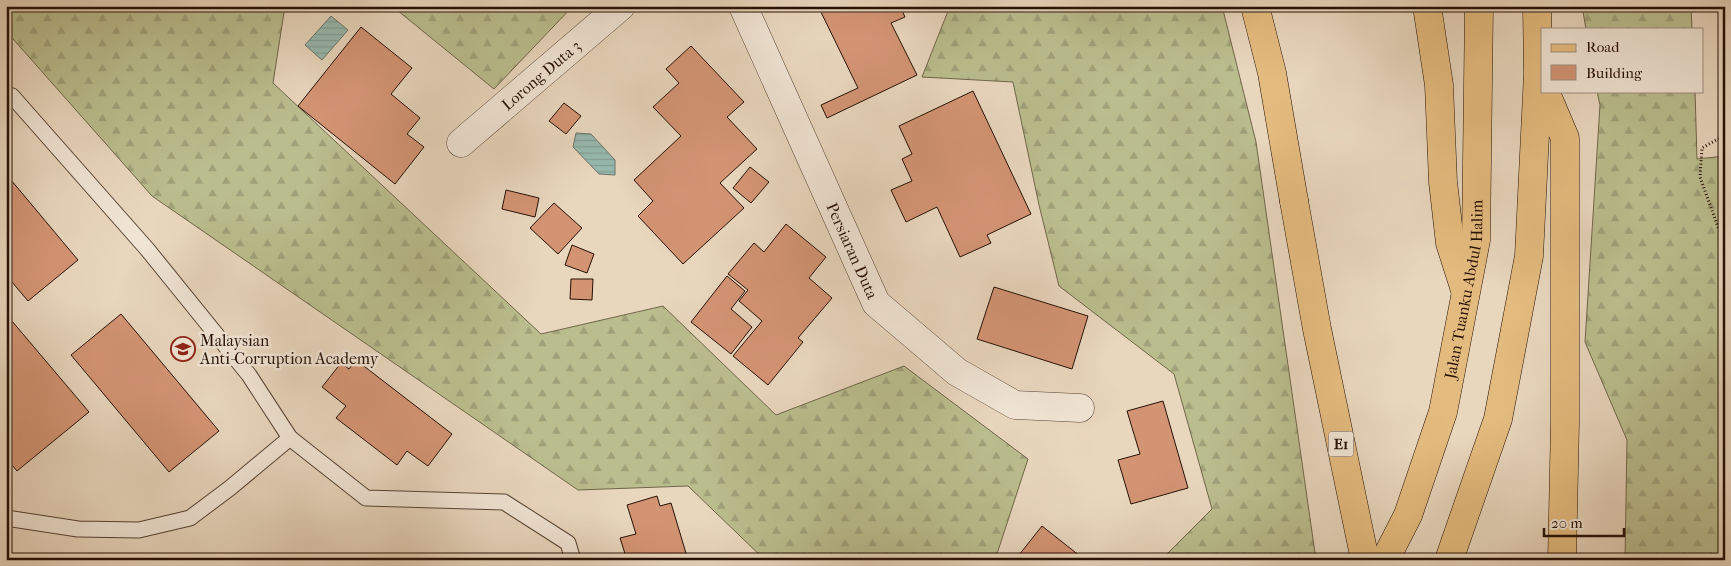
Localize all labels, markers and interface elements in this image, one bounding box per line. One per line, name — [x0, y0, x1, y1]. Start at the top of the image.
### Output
legend — [1541, 28, 1704, 92]
street label: Lorong Duta 3 — [498, 36, 585, 114]
text: Road — [1586, 38, 1620, 56]
text: Building — [1586, 64, 1643, 82]
street label: Jalan Tuanku Abdul Halim — [1440, 199, 1487, 383]
street label: Persiaran Duta — [822, 200, 882, 302]
place label: Malaysian Anti-Corruption Academy — [199, 331, 379, 368]
school or university icon: Malaysian Anti-Corruption Academy — [170, 336, 196, 362]
road number: E1 — [1328, 432, 1354, 456]
scale bar — [1544, 506, 1624, 538]
text: 20 m — [1551, 514, 1583, 532]

